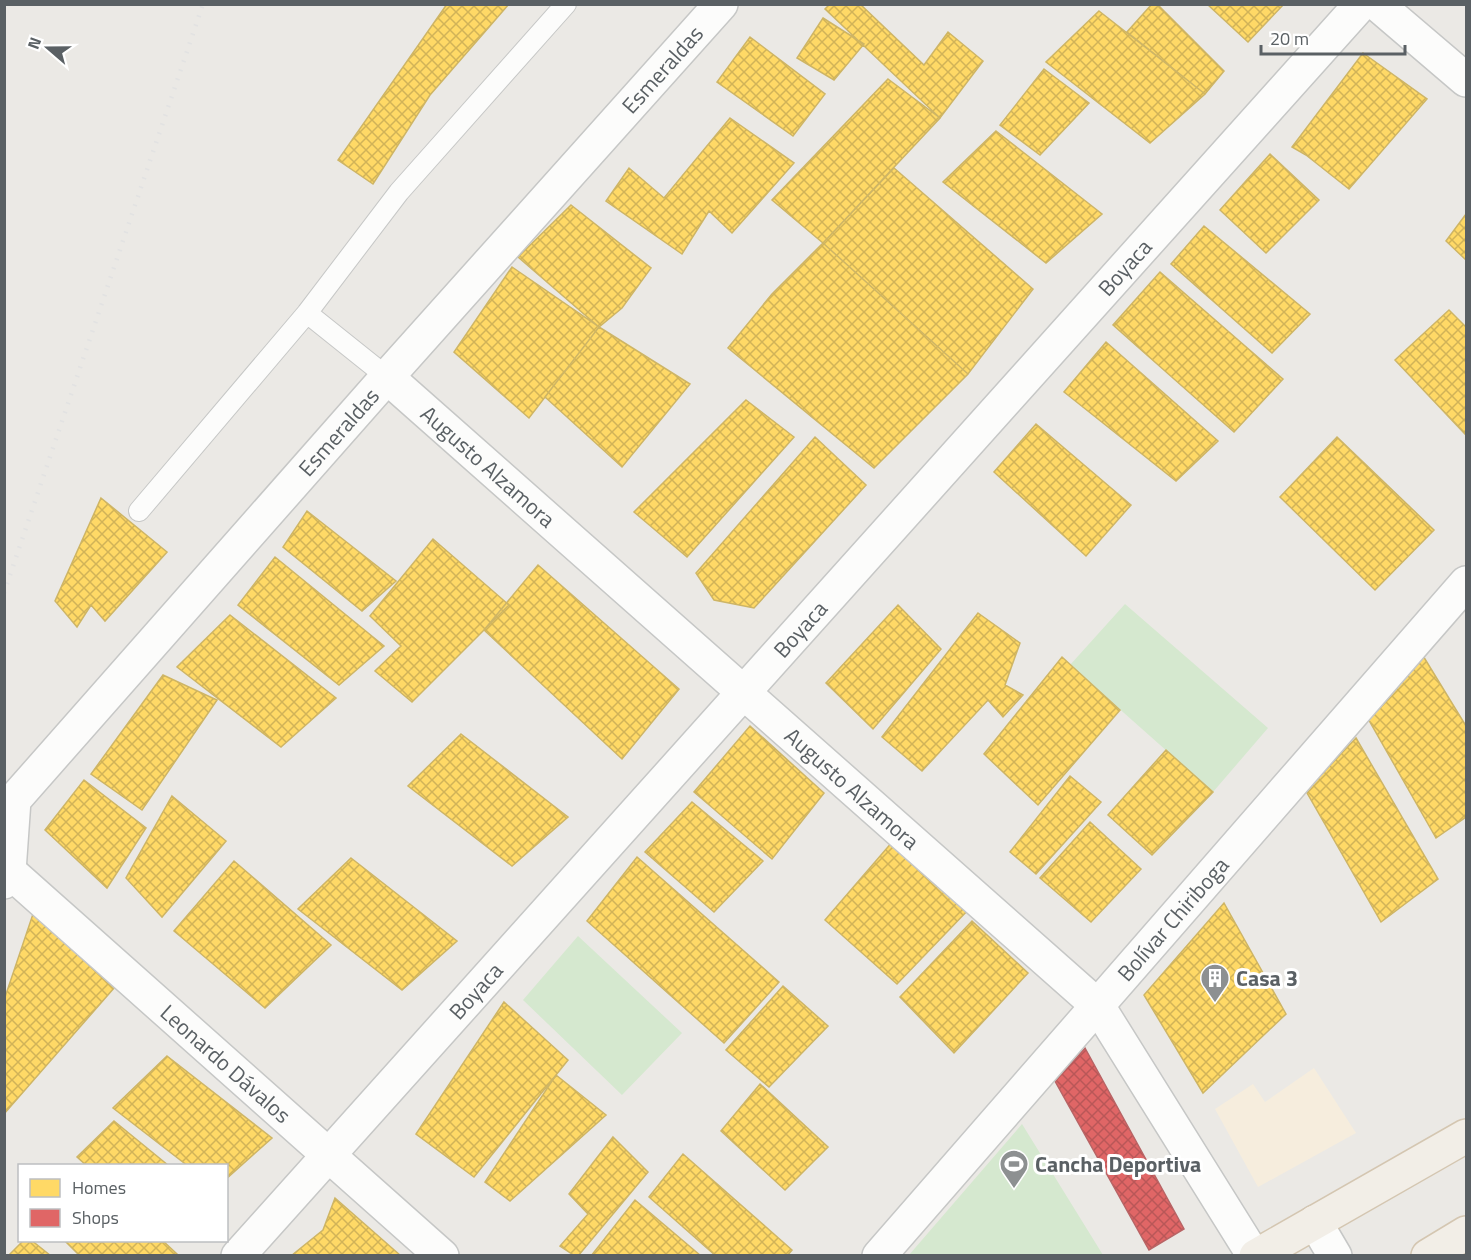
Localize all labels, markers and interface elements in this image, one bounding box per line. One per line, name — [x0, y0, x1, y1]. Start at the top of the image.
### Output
north arrow — [18, 18, 78, 78]
street label: Esmeraldas — [613, 18, 711, 121]
scale bar — [1261, 18, 1405, 56]
text: 20 m — [1270, 25, 1309, 52]
text: N — [21, 34, 47, 52]
street label: Boyaca — [1090, 231, 1160, 304]
street label: Esmeraldas — [290, 380, 387, 484]
street label: Augusto Alzamora — [413, 397, 563, 536]
street label: Boyaca — [765, 593, 835, 666]
street label: Augusto Alzamora — [777, 719, 927, 858]
street label: Bolívar Chiriboga — [1109, 849, 1237, 989]
street label: Boyaca — [441, 955, 511, 1027]
place label: Casa 3 — [1236, 961, 1298, 995]
building icon: Casa 3 — [1199, 962, 1231, 1004]
street label: Leonardo Dávalos — [153, 996, 299, 1131]
place label: Cancha Deportiva — [1035, 1147, 1201, 1181]
sports icon: Cancha Deportiva — [998, 1148, 1030, 1190]
legend — [18, 1164, 228, 1242]
text: Homes — [72, 1174, 126, 1201]
text: Shops — [72, 1204, 119, 1231]

